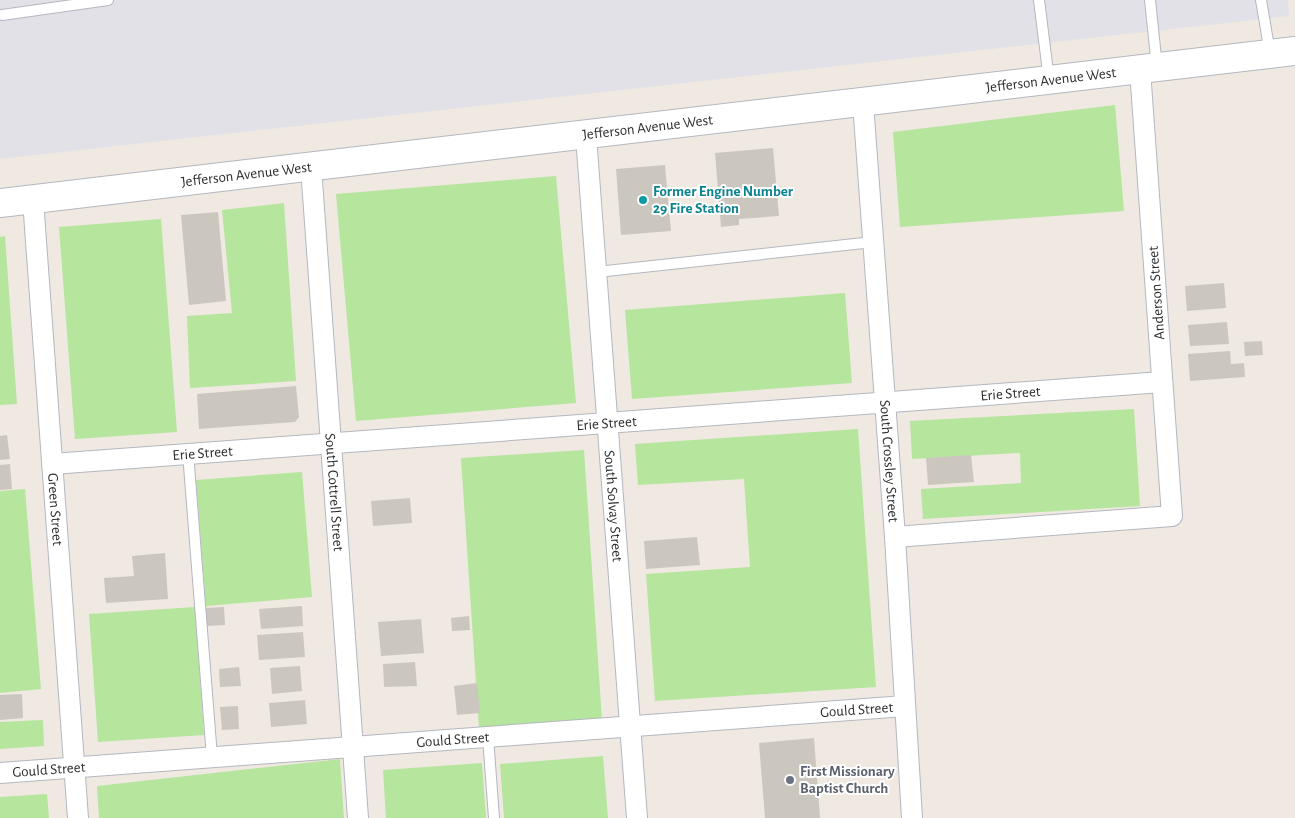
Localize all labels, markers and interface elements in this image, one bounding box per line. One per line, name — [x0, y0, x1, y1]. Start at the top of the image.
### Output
street label: Jefferson Avenue West — [985, 65, 1117, 95]
street label: Jefferson Avenue West — [582, 112, 714, 143]
street label: Jefferson Avenue West — [180, 159, 313, 190]
place label: Former Engine Number 29 Fire Station — [653, 184, 794, 216]
marker: Former Engine Number 29 Fire Station — [637, 194, 649, 206]
street label: Anderson Street — [1146, 245, 1167, 340]
street label: Erie Street — [980, 384, 1041, 403]
street label: South Crossley Street — [877, 399, 901, 523]
street label: Erie Street — [576, 414, 637, 433]
street label: South Cottrell Street — [322, 433, 346, 552]
street label: Erie Street — [172, 444, 233, 463]
street label: South Solvay Street — [602, 450, 625, 563]
street label: Green Street — [45, 472, 65, 546]
street label: Gould Street — [820, 700, 894, 720]
street label: Gould Street — [416, 730, 490, 750]
street label: Gould Street — [12, 760, 86, 780]
place label: First Missionary Baptist Church — [800, 764, 895, 796]
marker: First Missionary Baptist Church — [784, 774, 796, 786]

